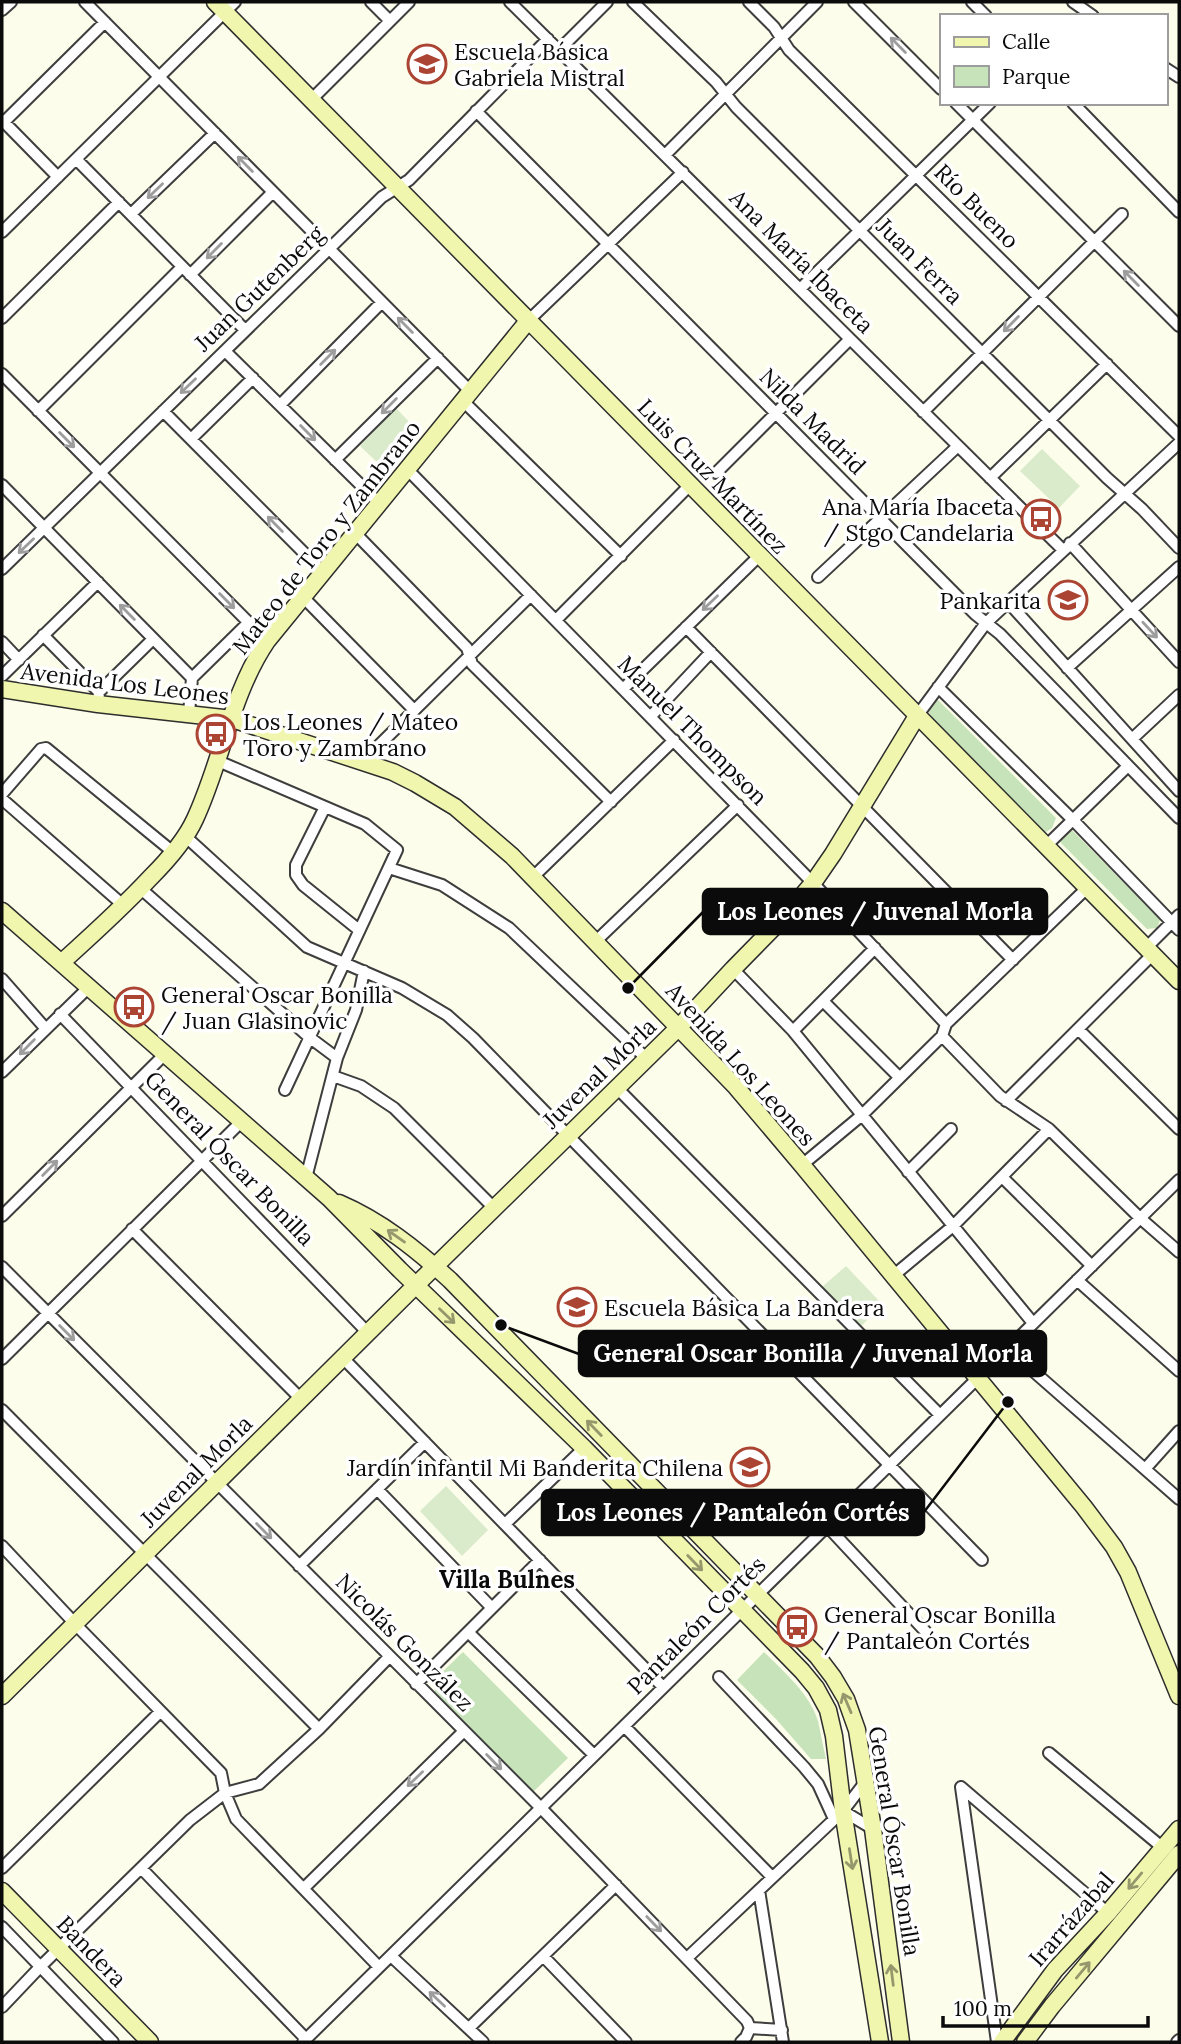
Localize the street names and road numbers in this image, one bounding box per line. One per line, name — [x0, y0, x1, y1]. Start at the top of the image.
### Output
street label: Río Bueno — [929, 158, 1025, 254]
street label: Ana María Ibaceta — [723, 182, 880, 339]
street label: Juan Ferra — [870, 211, 969, 310]
street label: Juan Gutenberg — [187, 218, 331, 358]
street label: Nilda Madrid — [754, 362, 873, 481]
street label: Luis Cruz Martínez — [632, 392, 794, 560]
street label: Mateo de Toro y Zambrano — [226, 414, 426, 660]
street label: Manuel Thompson — [612, 649, 774, 811]
street label: Avenida Los Leones — [18, 656, 231, 710]
street label: Avenida Los Leones — [659, 976, 822, 1152]
street label: Juvenal Morla — [535, 1012, 662, 1135]
street label: General Óscar Bonilla — [139, 1065, 321, 1252]
street label: Juvenal Morla — [133, 1409, 258, 1534]
street label: Pantaleón Cortés — [621, 1550, 771, 1700]
street label: Nicolás González — [330, 1567, 480, 1717]
street label: General Óscar Bonilla — [863, 1724, 927, 1958]
street label: Irarrázabal — [1022, 1866, 1120, 1972]
street label: Bandera — [51, 1909, 133, 1993]

